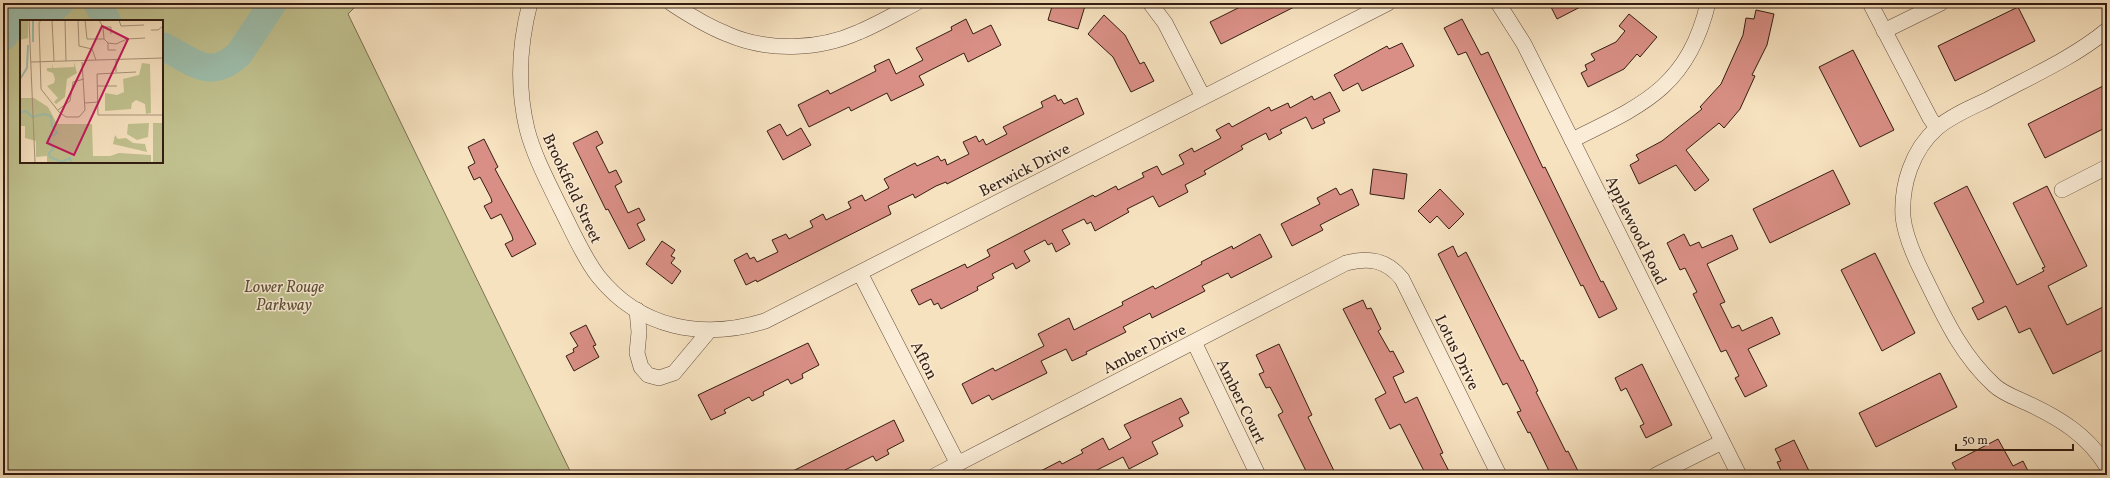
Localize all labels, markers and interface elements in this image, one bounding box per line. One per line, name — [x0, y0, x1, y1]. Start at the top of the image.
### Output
inset map — [20, 20, 163, 163]
street label: Brookfield Street — [536, 130, 606, 248]
street label: Berwick Drive — [976, 138, 1074, 203]
street label: Applewood Road — [1599, 173, 1671, 289]
park label: Lower Rouge Parkway — [244, 277, 324, 317]
street label: Lotus Drive — [1429, 312, 1484, 394]
street label: Amber Drive — [1099, 319, 1190, 380]
street label: Afton — [904, 338, 942, 384]
street label: Amber Court — [1210, 356, 1270, 448]
scale bar — [1956, 426, 2073, 452]
text: 50 m — [1962, 433, 1988, 449]

